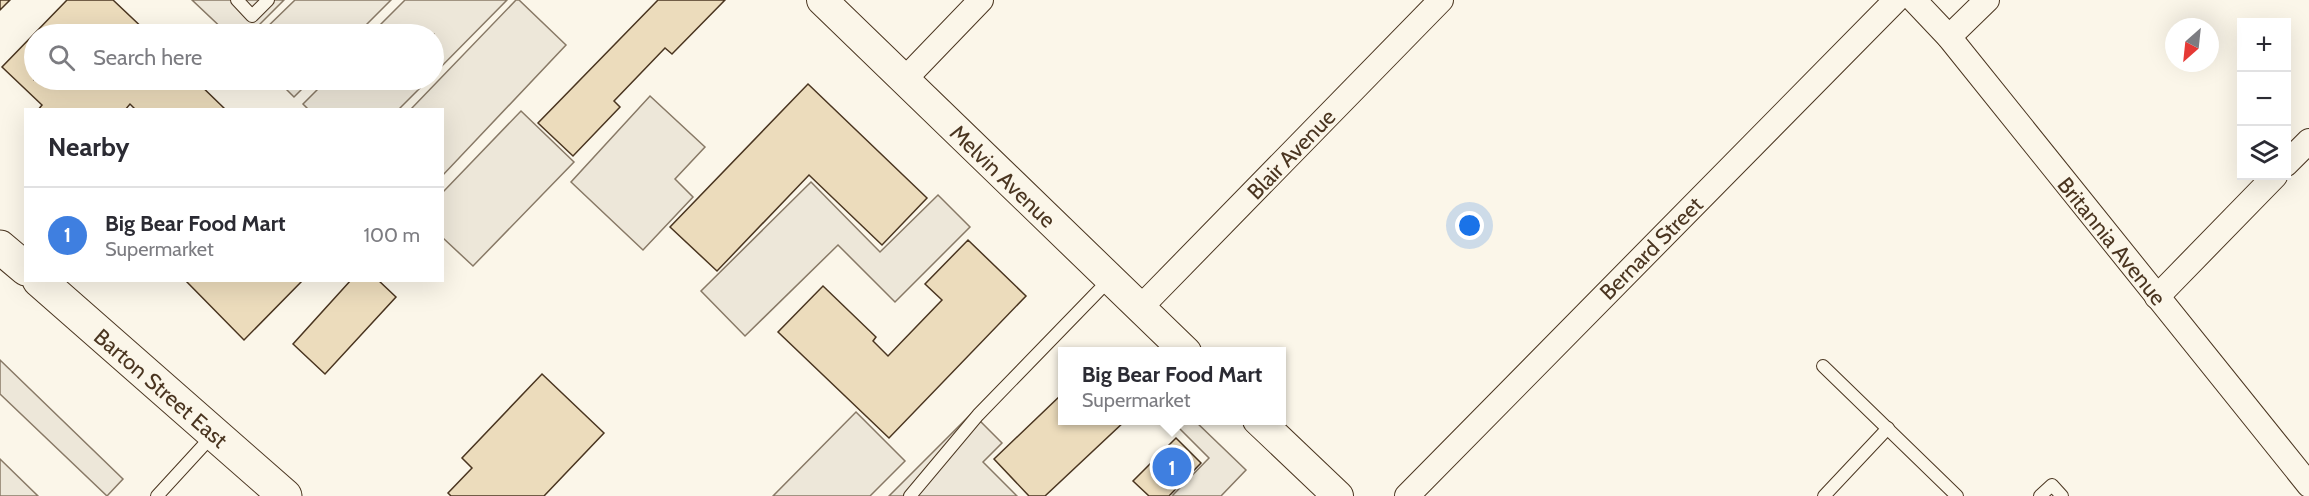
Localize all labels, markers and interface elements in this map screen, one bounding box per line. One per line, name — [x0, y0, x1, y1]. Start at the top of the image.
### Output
north arrow — [2165, 18, 2219, 72]
map controls — [2237, 18, 2291, 180]
button: + — [2237, 18, 2291, 72]
search box — [24, 24, 444, 90]
icon: search — [45, 41, 78, 74]
text: Search here — [93, 44, 202, 71]
button: − — [2237, 72, 2291, 126]
street label: Blair Avenue — [1242, 104, 1341, 205]
street label: Melvin Avenue — [944, 119, 1061, 233]
button: layers — [2237, 126, 2291, 180]
text: Nearby — [48, 131, 129, 163]
street label: Britannia Avenue — [2052, 172, 2172, 311]
street label: Bernard Street — [1594, 191, 1709, 305]
text: Big Bear Food Mart — [105, 210, 286, 237]
your location — [1455, 211, 1484, 240]
text: 1 — [64, 223, 71, 247]
text: 100 m — [364, 223, 420, 247]
text: Supermarket — [105, 237, 214, 261]
street label: Barton Street East — [88, 323, 233, 454]
popup — [1058, 347, 1286, 425]
text: Big Bear Food Mart — [1082, 361, 1262, 388]
text: Supermarket — [1082, 388, 1190, 412]
pin: 1 — [1152, 444, 1192, 490]

